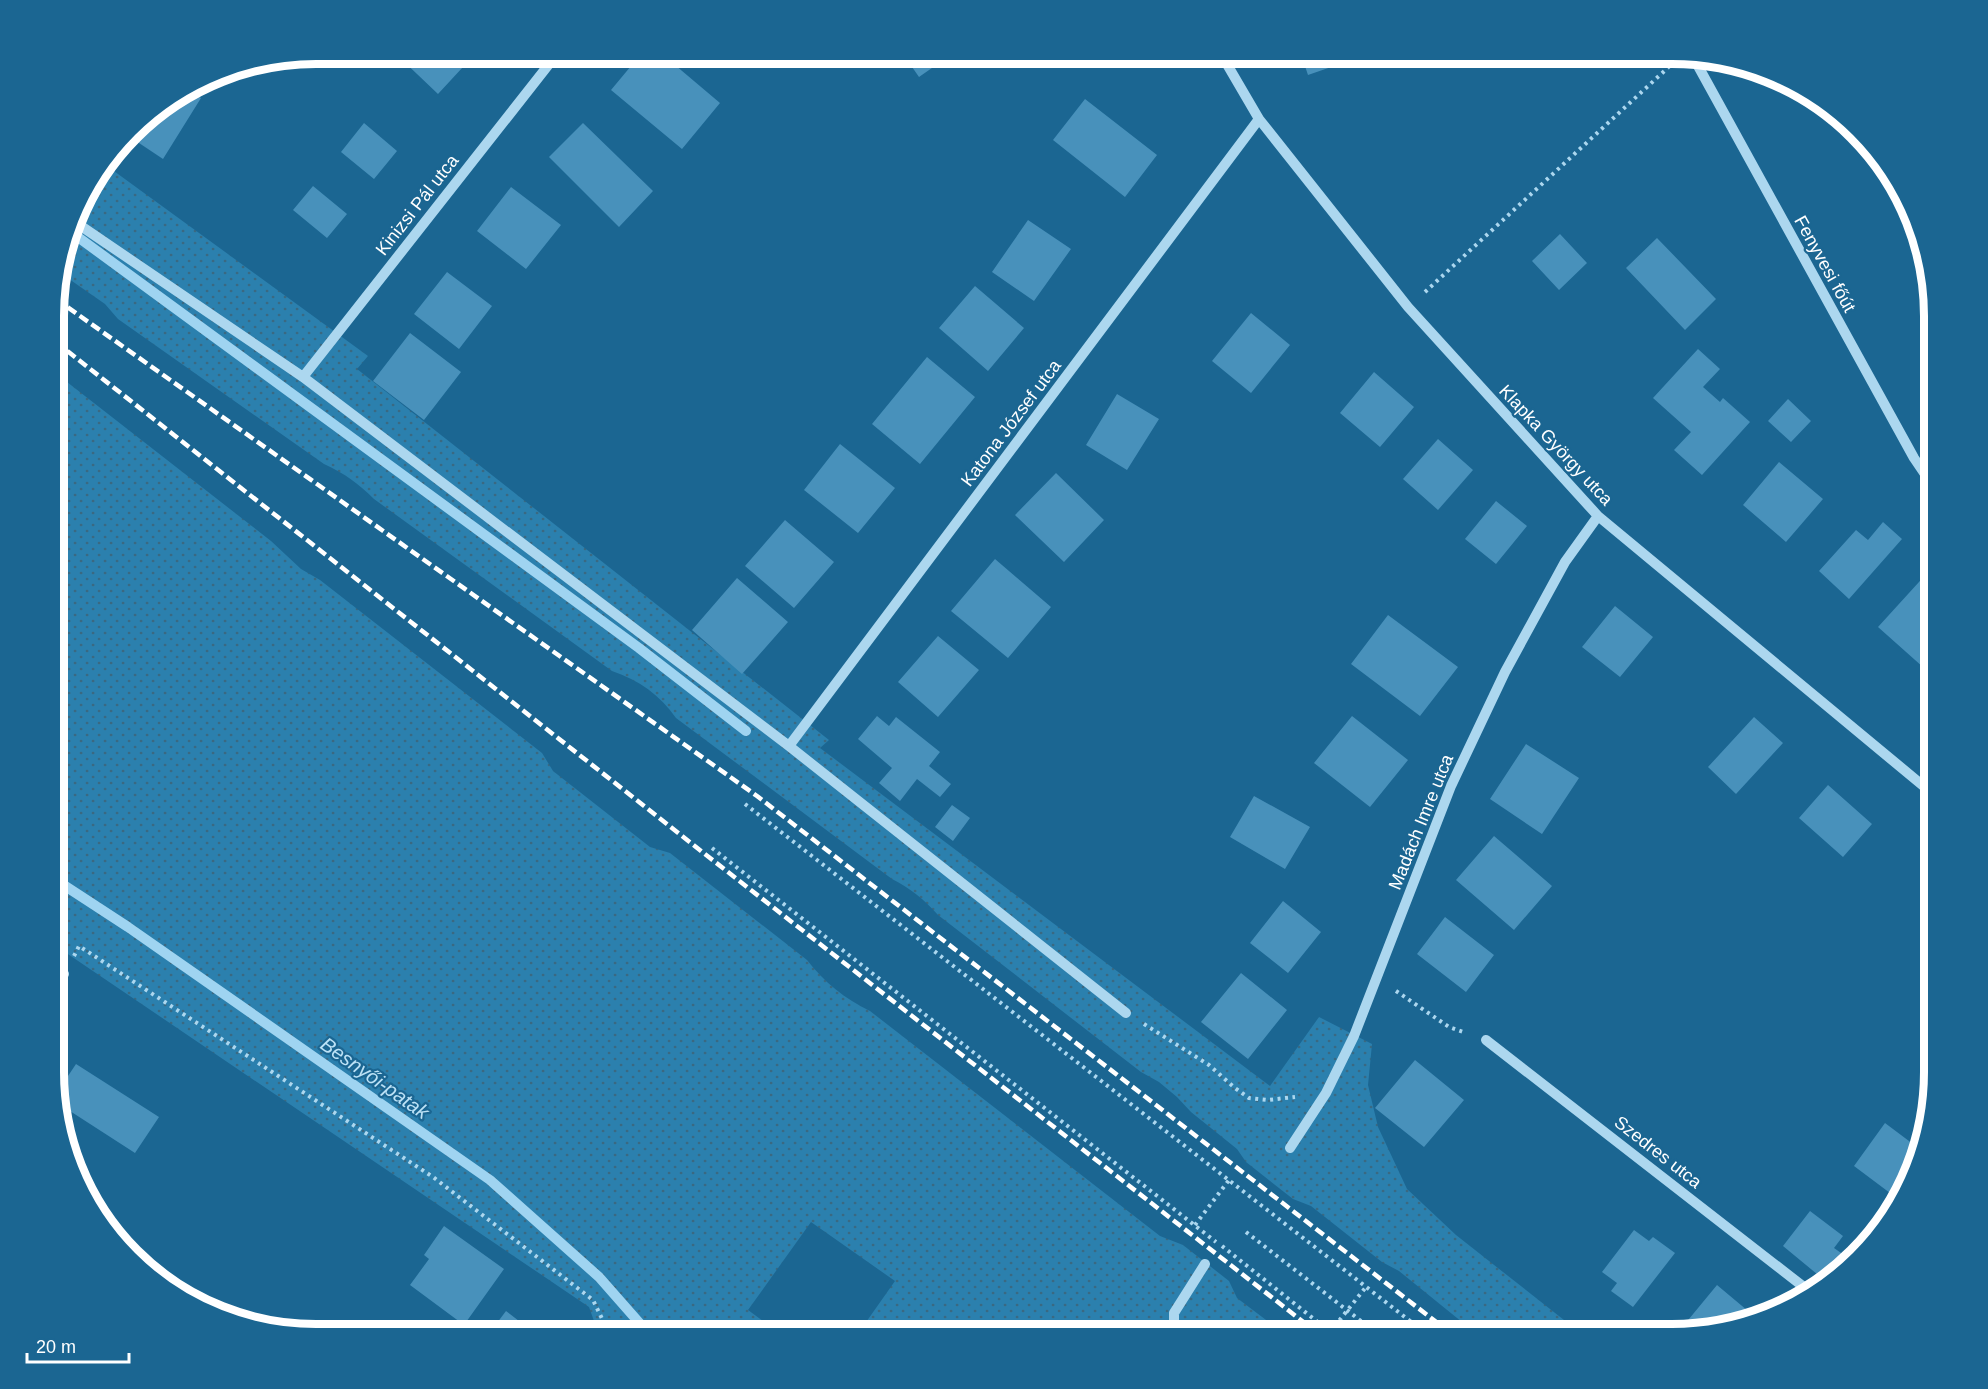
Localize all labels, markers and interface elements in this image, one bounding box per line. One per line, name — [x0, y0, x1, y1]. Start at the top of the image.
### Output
street label: Kinizsi Pál utca — [372, 150, 463, 259]
street label: Fenyvesi főút — [1790, 212, 1860, 316]
street label: Katona József utca — [957, 355, 1066, 490]
street label: Klapka György utca — [1495, 381, 1618, 510]
street label: Madách Imre utca — [1385, 751, 1458, 893]
water label: Besnyői-patak — [317, 1033, 434, 1124]
street label: Szedres utca — [1610, 1112, 1706, 1193]
scale bar — [27, 1326, 129, 1364]
text: 20 m — [36, 1337, 76, 1357]

